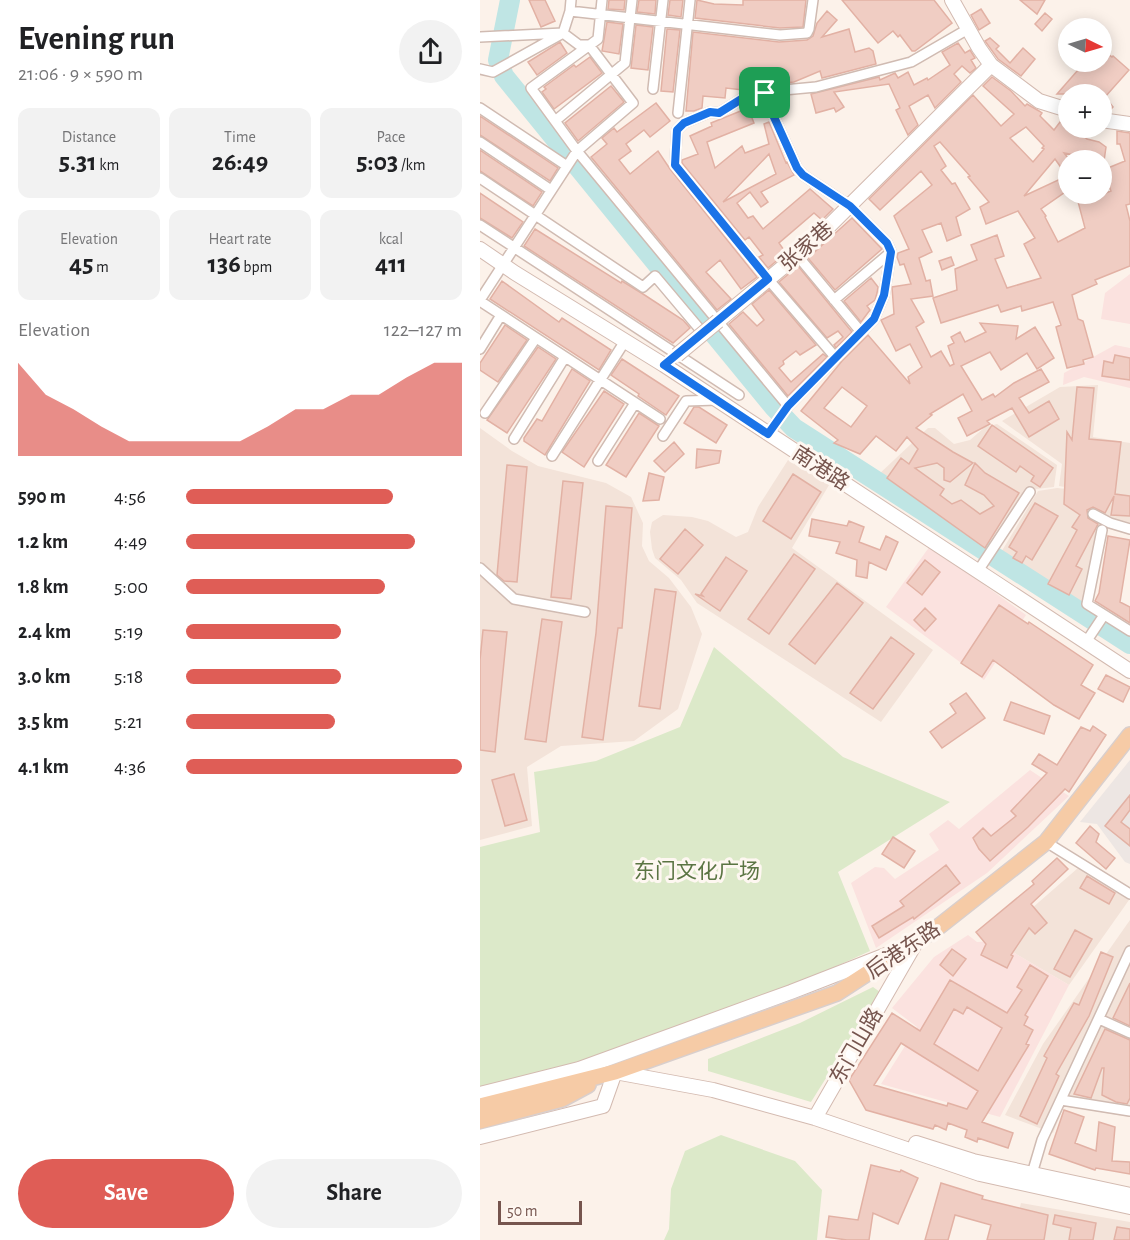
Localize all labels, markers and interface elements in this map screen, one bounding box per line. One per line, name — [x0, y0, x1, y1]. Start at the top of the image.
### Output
north arrow — [1058, 18, 1112, 72]
map controls — [1058, 18, 1112, 204]
button: share — [399, 20, 462, 83]
text: Evening run — [18, 23, 175, 56]
text: 21:06 · 9 × 590 m — [18, 64, 143, 84]
pin — [739, 67, 790, 118]
icon: arrive — [748, 76, 781, 109]
button: + — [1058, 84, 1112, 138]
text: Distance — [62, 129, 116, 145]
text: Time — [224, 129, 256, 145]
text: Pace — [377, 129, 405, 145]
text: 5.31 — [59, 149, 97, 175]
text: 26:49 — [212, 149, 268, 175]
text: 5:03 — [356, 149, 398, 175]
button: − — [1058, 150, 1112, 204]
text: km — [97, 157, 119, 173]
text: /km — [398, 157, 426, 173]
street label: 张家巷 — [775, 217, 837, 275]
text: Elevation — [60, 231, 118, 247]
text: Heart rate — [209, 231, 271, 247]
text: kcal — [379, 231, 403, 247]
text: 45 — [69, 251, 93, 277]
text: 136 — [208, 251, 241, 277]
text: 411 — [375, 251, 407, 277]
text: m — [93, 259, 109, 275]
text: bpm — [241, 259, 272, 275]
text: Elevation — [18, 320, 90, 340]
text: 122–127 m — [384, 320, 462, 340]
street label: 南港路 — [789, 442, 853, 494]
text: 590 m — [18, 487, 66, 507]
text: 4:56 — [114, 487, 146, 507]
text: 1.2 km — [18, 532, 68, 552]
text: 4:49 — [114, 532, 147, 552]
text: 1.8 km — [18, 577, 69, 597]
text: 5:00 — [114, 577, 148, 597]
text: 2.4 km — [18, 622, 71, 642]
text: 5:19 — [114, 622, 143, 642]
text: 3.0 km — [18, 667, 71, 687]
text: 5:18 — [114, 667, 143, 687]
text: 3.5 km — [18, 712, 69, 732]
text: 5:21 — [114, 712, 143, 732]
text: 4.1 km — [18, 757, 69, 777]
text: 4:36 — [114, 757, 146, 777]
park label: 东门文化广场 — [634, 860, 760, 882]
street label: 后港东路 — [862, 917, 944, 983]
street label: 东门山路 — [825, 1004, 887, 1088]
button: Save — [18, 1159, 234, 1228]
button: Share — [246, 1159, 462, 1228]
scale bar — [498, 1198, 582, 1226]
text: 50 m — [507, 1203, 538, 1219]

